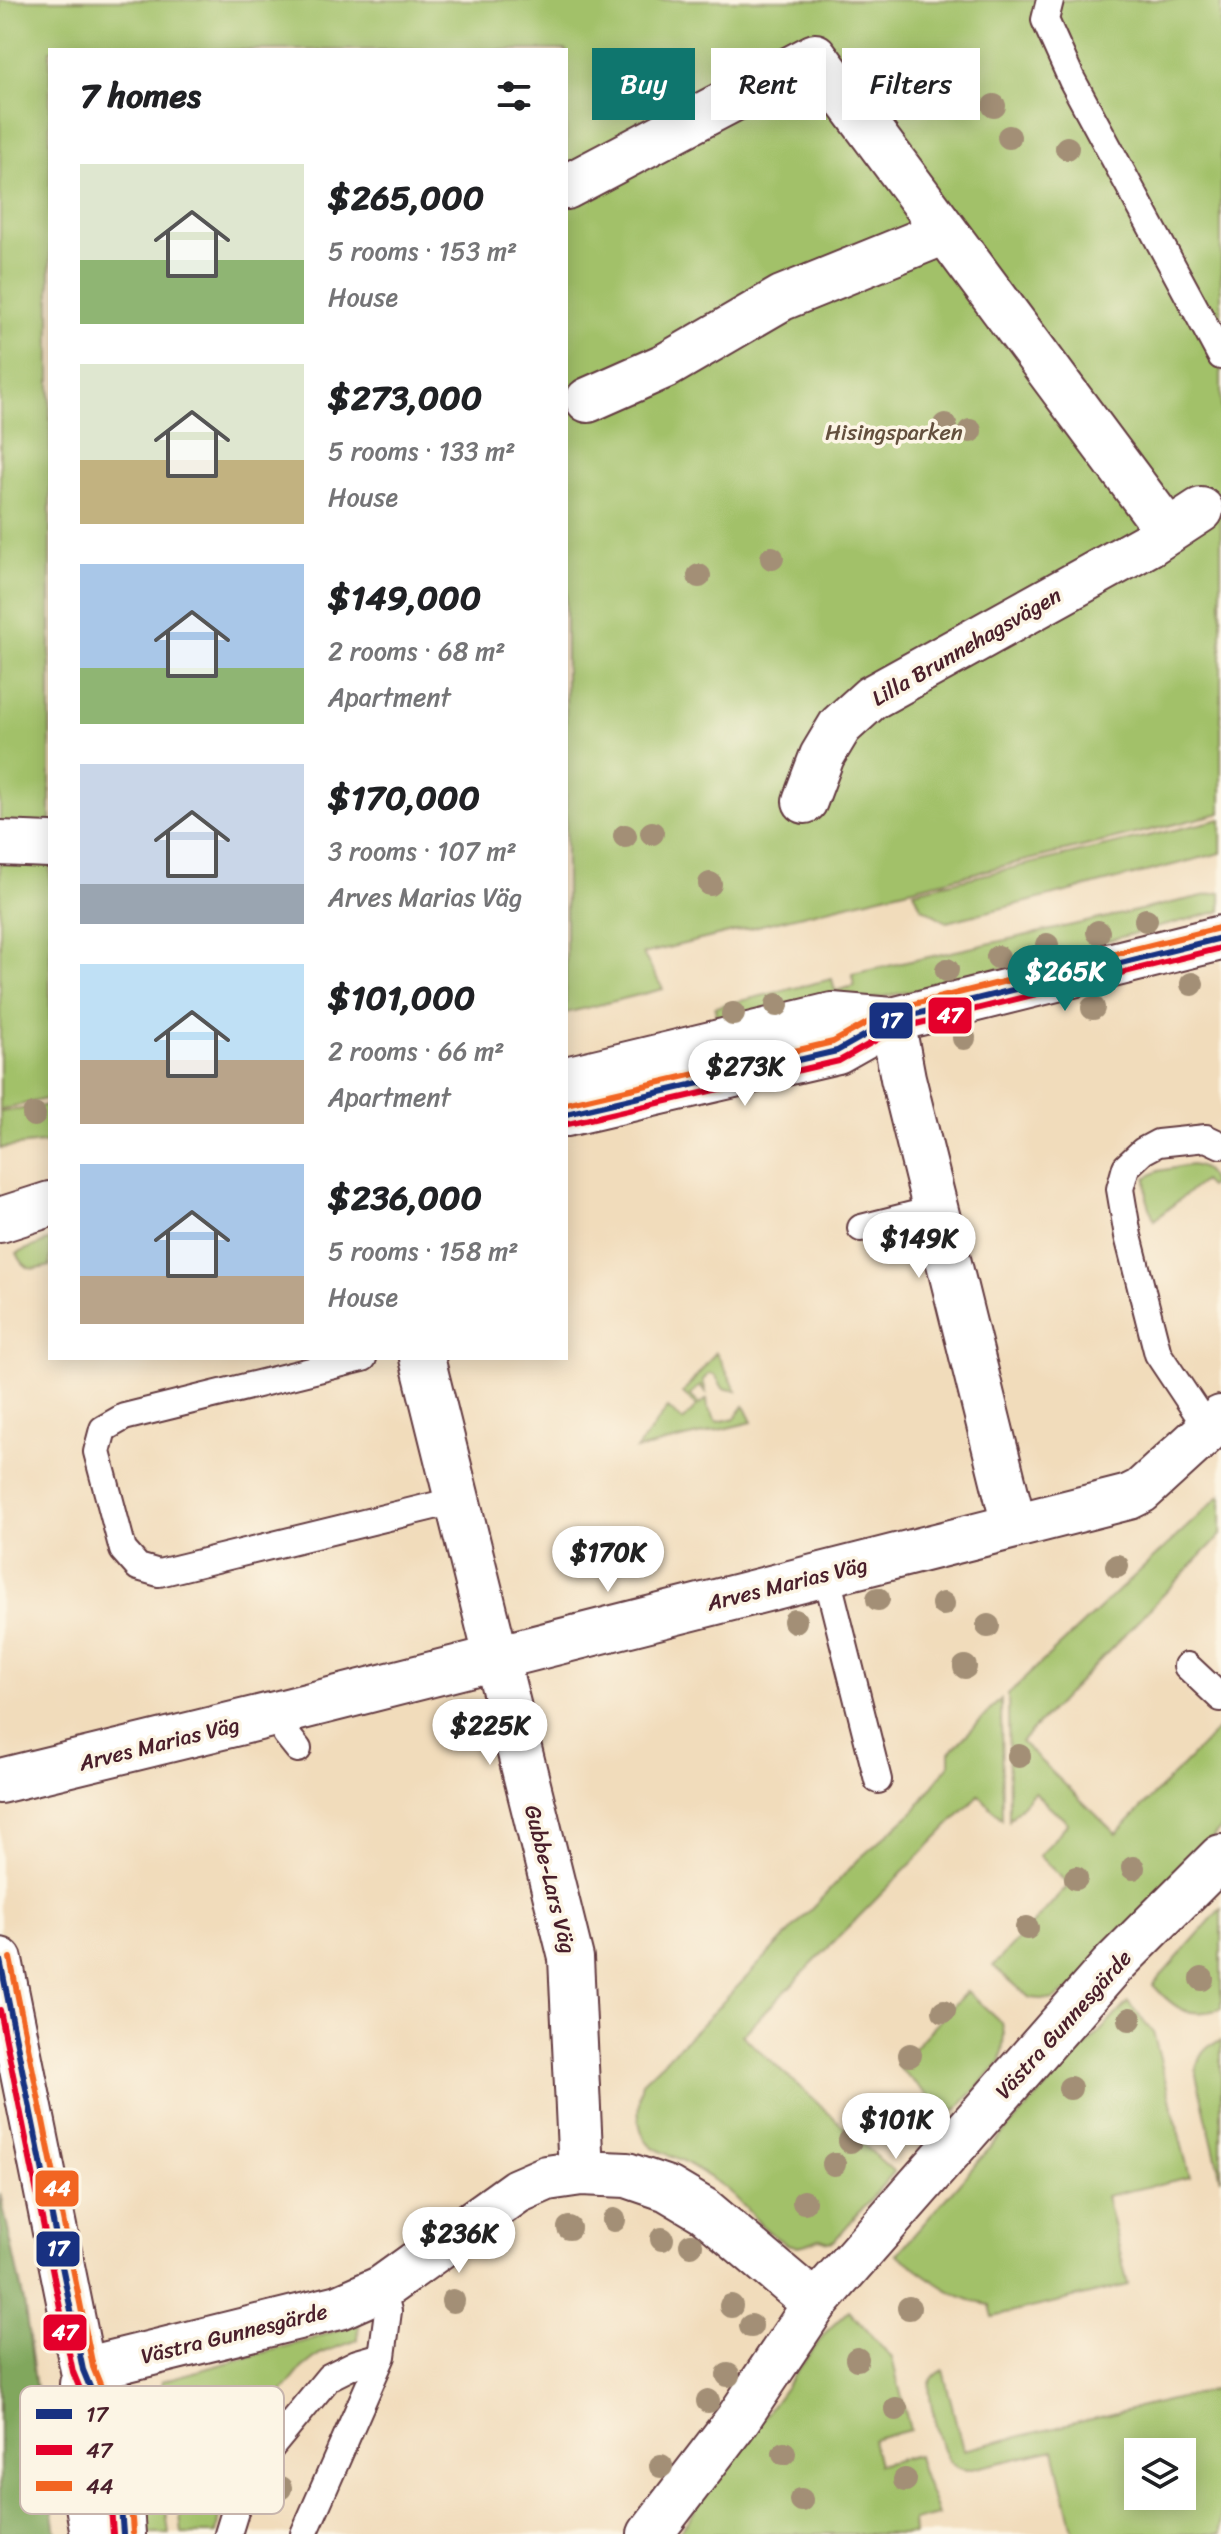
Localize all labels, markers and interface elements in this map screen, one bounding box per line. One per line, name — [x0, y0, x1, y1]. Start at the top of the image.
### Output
chip: Buy — [592, 48, 695, 120]
chip: Rent — [711, 48, 826, 120]
chip: Filters — [842, 48, 980, 120]
text: 7 homes — [80, 66, 201, 126]
icon: filters — [492, 74, 536, 118]
text: $265,000 — [328, 168, 484, 228]
icon: home — [144, 196, 240, 292]
text: 5 rooms · 153 m² — [328, 228, 517, 274]
text: House — [328, 274, 398, 320]
text: $273,000 — [328, 368, 482, 428]
icon: home — [144, 396, 240, 492]
park label: Hisingsparken — [825, 413, 963, 452]
text: 5 rooms · 133 m² — [328, 428, 516, 474]
text: House — [328, 474, 398, 520]
text: $149,000 — [328, 568, 481, 628]
street label: Lilla Brunnehagsvägen — [864, 576, 1069, 717]
icon: home — [144, 596, 240, 692]
text: 2 rooms · 68 m² — [328, 628, 505, 674]
text: Apartment — [328, 674, 451, 720]
text: $170,000 — [328, 768, 480, 828]
icon: home — [144, 796, 240, 892]
text: 3 rooms · 107 m² — [328, 828, 517, 874]
text: Arves Marias Väg — [328, 874, 522, 920]
pin: $265K — [1009, 945, 1121, 1013]
text: $265K — [1026, 948, 1104, 994]
text: $101,000 — [328, 968, 475, 1028]
icon: home — [144, 996, 240, 1092]
line badge: 47 — [927, 996, 973, 1035]
text: 47 — [936, 996, 966, 1035]
line badge: 17 — [868, 1001, 914, 1040]
text: 17 — [880, 1001, 904, 1040]
text: 2 rooms · 66 m² — [328, 1028, 504, 1074]
pin: $273K — [689, 1040, 801, 1108]
text: $273K — [706, 1043, 784, 1089]
text: Apartment — [328, 1074, 451, 1120]
text: $236,000 — [328, 1168, 482, 1228]
icon: home — [144, 1196, 240, 1292]
pin: $149K — [863, 1212, 975, 1280]
text: $149K — [881, 1215, 957, 1261]
text: 5 rooms · 158 m² — [328, 1228, 519, 1274]
text: House — [328, 1274, 398, 1320]
pin: $170K — [552, 1526, 664, 1594]
text: $170K — [570, 1529, 646, 1575]
street label: Arves Marias Väg — [702, 1545, 872, 1623]
pin: $225K — [434, 1699, 546, 1767]
text: $225K — [450, 1702, 530, 1748]
street label: Arves Marias Väg — [74, 1705, 244, 1783]
street label: Gubbe-Lars Väg — [513, 1801, 588, 1958]
street label: Västra Gunnesgärde — [985, 1940, 1142, 2108]
pin: $101K — [840, 2093, 952, 2161]
text: $101K — [860, 2096, 932, 2142]
line badge: 44 — [34, 2169, 80, 2208]
text: 44 — [42, 2169, 71, 2208]
pin: $236K — [403, 2207, 515, 2275]
text: $236K — [420, 2210, 498, 2256]
text: 17 — [47, 2229, 71, 2268]
line badge: 17 — [35, 2230, 81, 2268]
street label: Västra Gunnesgärde — [137, 2291, 332, 2376]
line badge: 47 — [42, 2313, 88, 2352]
text: 47 — [51, 2313, 81, 2352]
legend — [20, 2386, 284, 2514]
text: 17 — [86, 2395, 109, 2434]
text: 47 — [86, 2431, 114, 2470]
map controls — [1124, 2438, 1196, 2510]
button: layers — [1124, 2438, 1196, 2510]
text: 44 — [86, 2467, 114, 2506]

